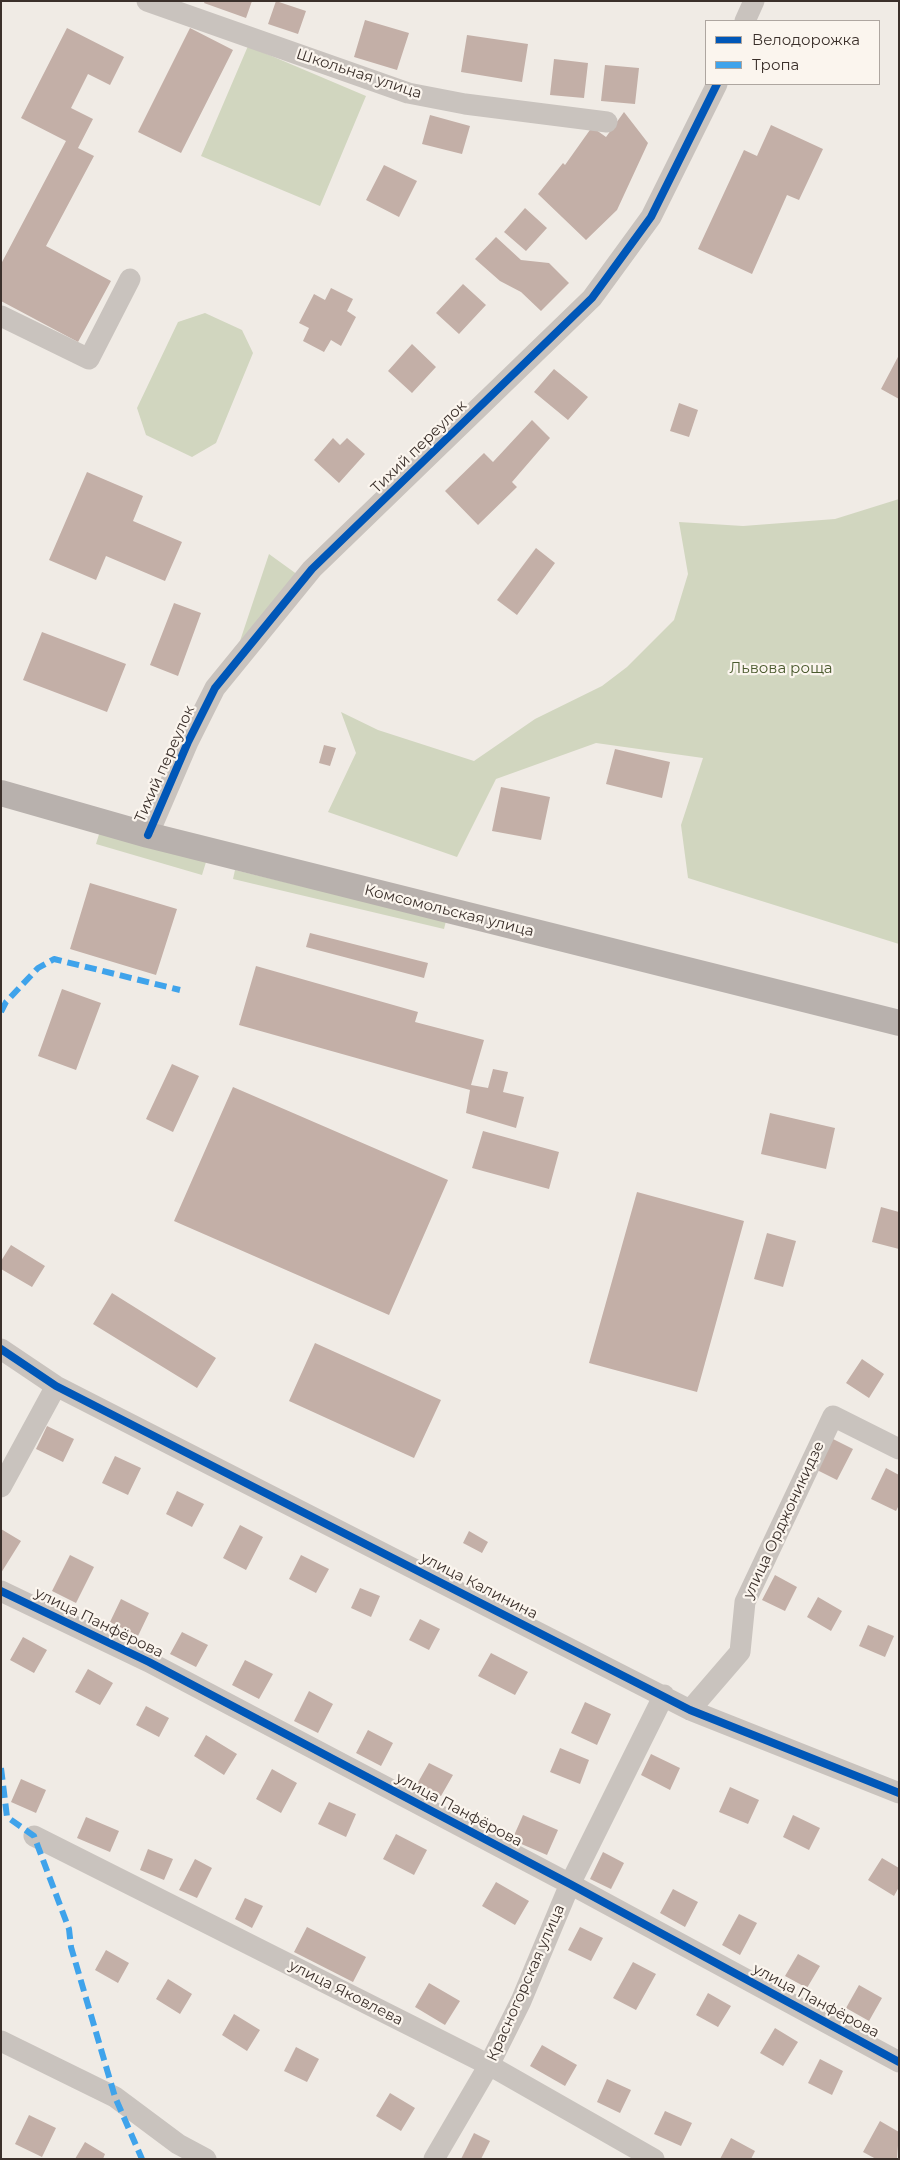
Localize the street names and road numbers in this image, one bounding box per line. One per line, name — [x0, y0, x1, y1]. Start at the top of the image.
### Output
street label: Школьная улица — [294, 45, 424, 103]
street label: Тихий переулок — [367, 397, 471, 497]
street label: Тихий переулок — [131, 703, 199, 825]
street label: Комсомольская улица — [362, 881, 536, 941]
street label: улица Орджоникидзе — [740, 1438, 828, 1602]
street label: улица Калинина — [417, 1549, 541, 1623]
street label: улица Панфёрова — [32, 1584, 166, 1662]
street label: улица Панфёрова — [393, 1769, 525, 1851]
street label: Красногорская улица — [483, 1902, 569, 2064]
street label: улица Яковлева — [286, 1956, 406, 2030]
street label: улица Панфёрова — [750, 1960, 882, 2042]

